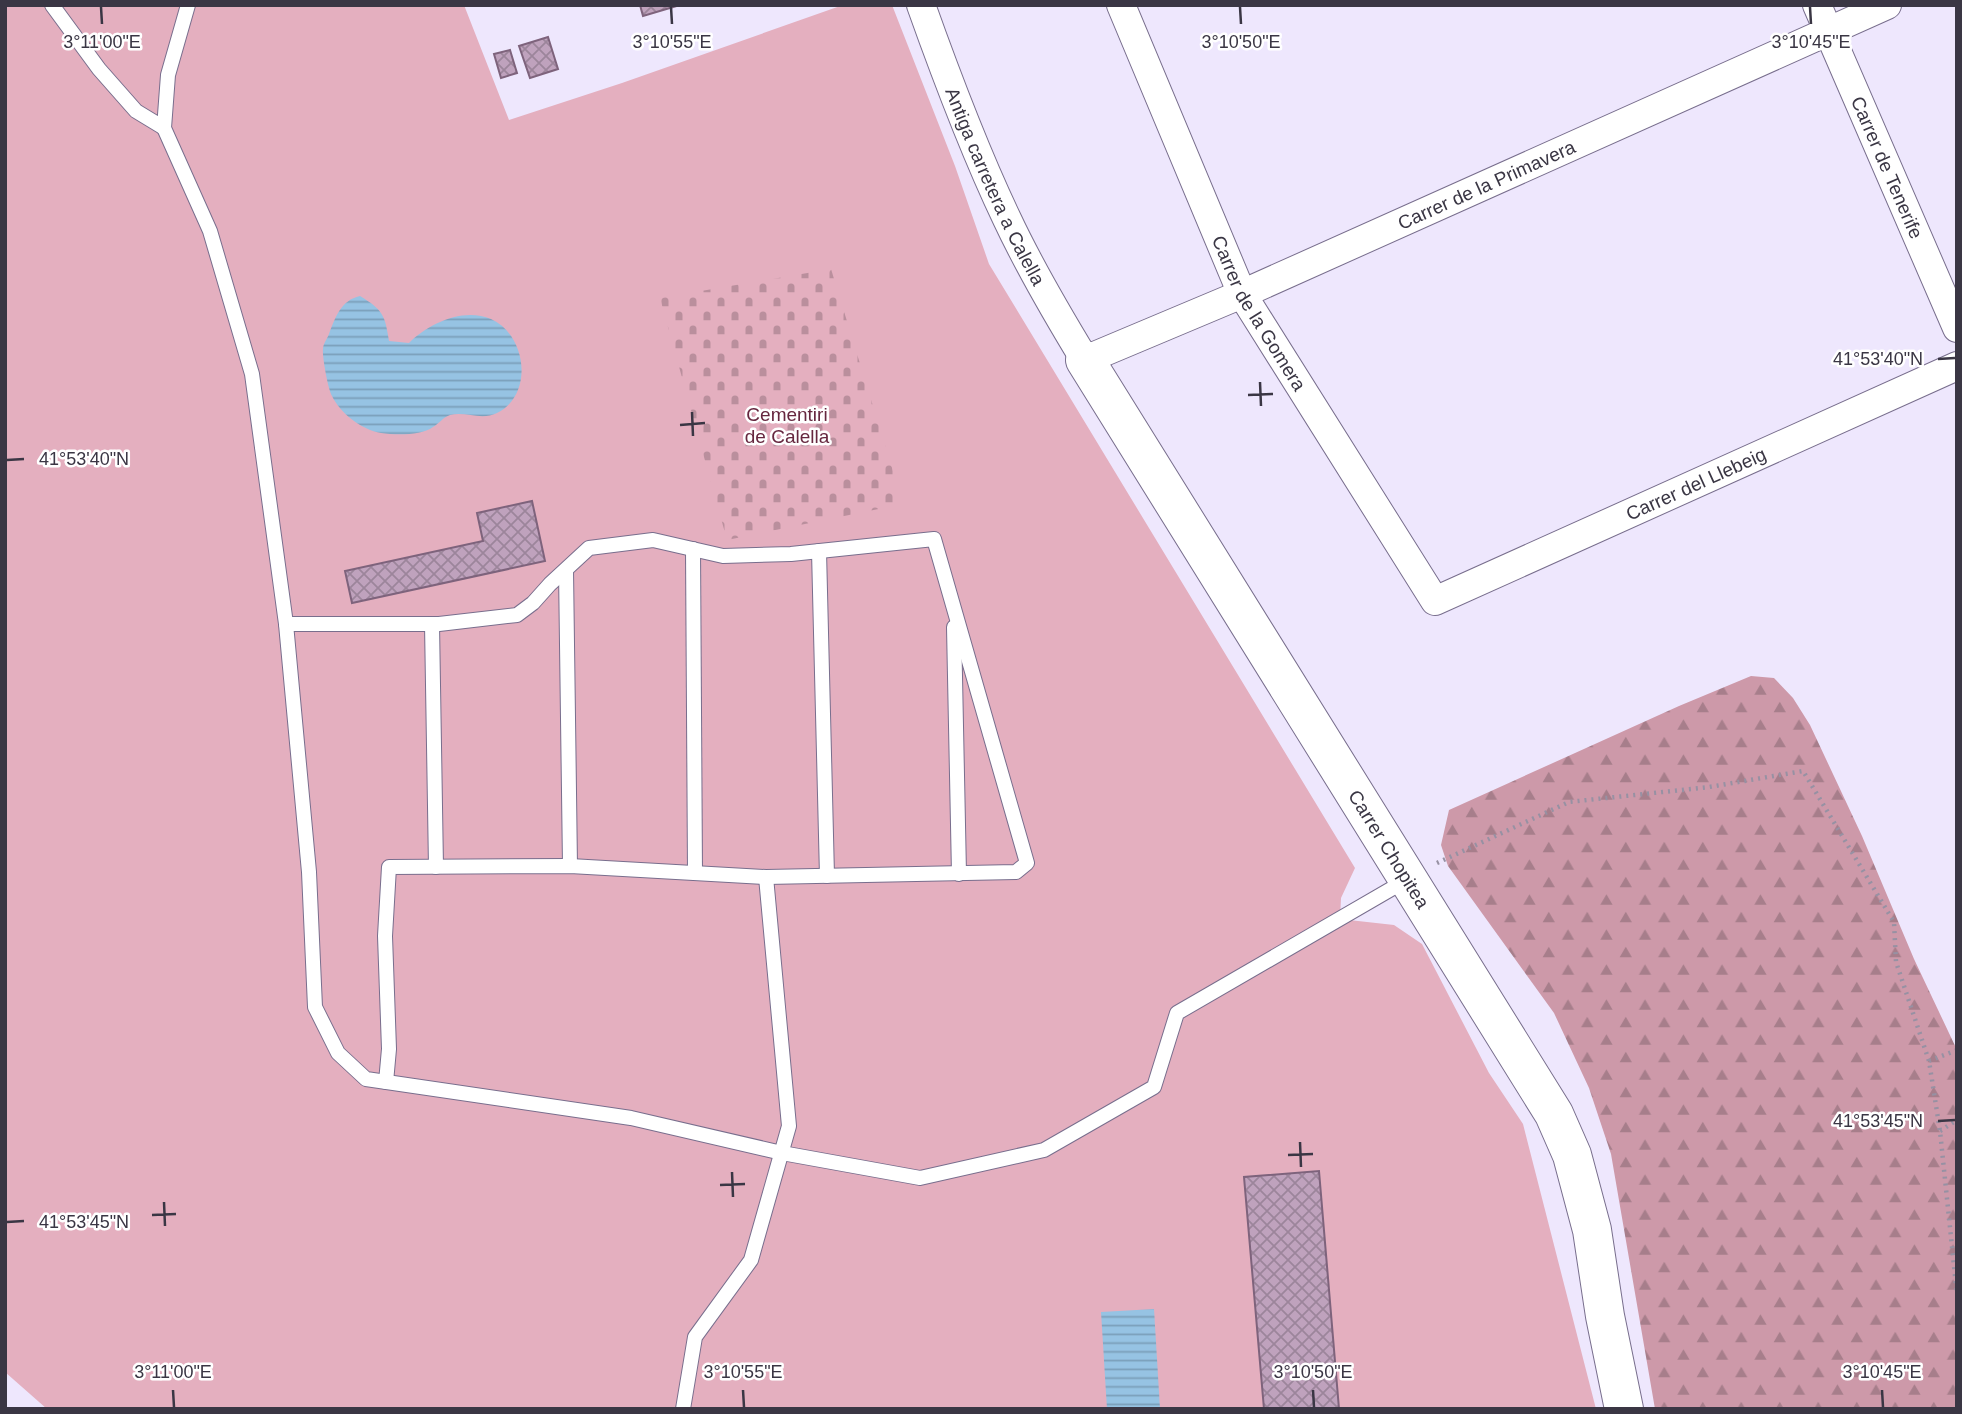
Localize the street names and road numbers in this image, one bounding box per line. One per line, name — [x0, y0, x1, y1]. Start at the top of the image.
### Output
street label: Antiga carretera a Calella — [941, 85, 1049, 289]
street label: Carrer de Tenerife — [1847, 93, 1927, 242]
street label: Carrer de la Primavera — [1394, 136, 1579, 234]
street label: Carrer de la Gomera — [1208, 232, 1310, 395]
street label: Carrer del Llebeig — [1623, 443, 1769, 525]
street label: Carrer Chopitea — [1344, 786, 1434, 913]

